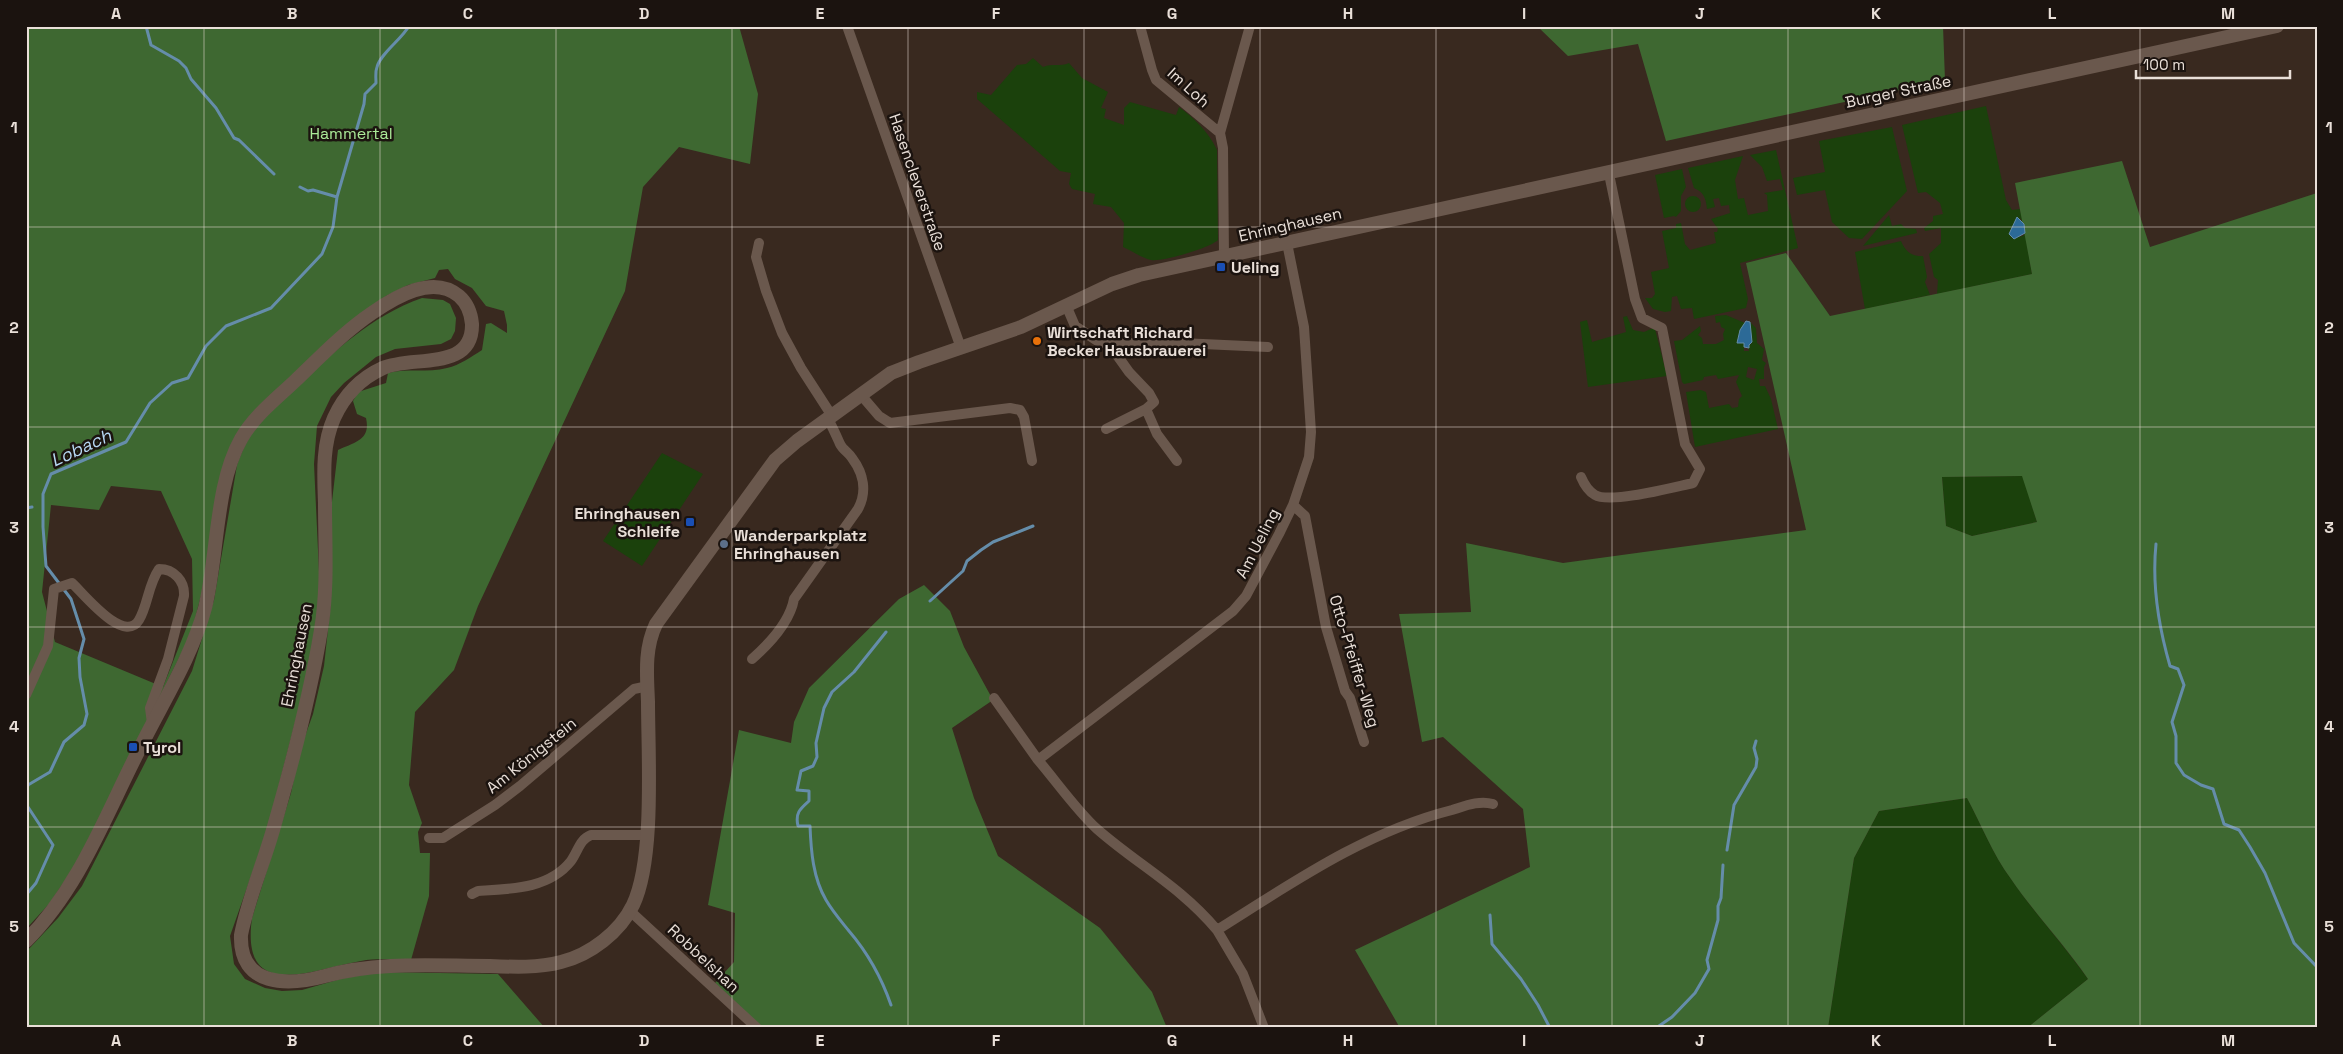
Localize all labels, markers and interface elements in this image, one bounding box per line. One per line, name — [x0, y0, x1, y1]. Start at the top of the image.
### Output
text: A — [111, 3, 121, 24]
text: B — [287, 3, 297, 24]
text: C — [463, 3, 473, 24]
text: D — [639, 3, 649, 24]
text: E — [816, 3, 825, 24]
text: F — [992, 3, 1001, 24]
text: G — [1167, 3, 1177, 24]
text: H — [1343, 3, 1353, 24]
text: I — [1522, 3, 1526, 24]
text: J — [1695, 3, 1705, 24]
text: K — [1871, 3, 1881, 24]
text: L — [2048, 3, 2057, 24]
text: M — [2221, 3, 2235, 24]
scale bar — [2136, 48, 2289, 80]
text: 100 m — [2143, 55, 2185, 74]
street label: Im Loh — [1163, 63, 1214, 112]
street label: Burger Straße — [1843, 70, 1953, 113]
street label: Hasencleverstraße — [884, 111, 951, 254]
text: 1 — [10, 117, 18, 138]
text: 1 — [2325, 117, 2333, 138]
park label: Hammertal — [309, 123, 393, 144]
street label: Ehringhausen — [1237, 202, 1344, 247]
place label: Ueling — [1231, 257, 1280, 278]
marker: Ueling — [1215, 261, 1227, 273]
text: 2 — [9, 317, 19, 338]
text: 2 — [2324, 317, 2334, 338]
place label: Wirtschaft Richard Becker Hausbrauerei — [1047, 322, 1206, 361]
marker: Wirtschaft Richard Becker Hausbrauerei — [1031, 335, 1043, 347]
water label: Lobach — [47, 423, 116, 472]
place label: Ehringhausen Schleife — [574, 503, 680, 542]
street label: Am Ueling — [1231, 505, 1284, 582]
marker: Ehringhausen Schleife — [684, 516, 696, 528]
text: 3 — [9, 517, 19, 538]
text: 3 — [2324, 517, 2334, 538]
place label: Wanderparkplatz Ehringhausen — [734, 525, 867, 564]
marker: Wanderparkplatz Ehringhausen — [718, 538, 730, 550]
street label: Otto-Pfeiffer-Weg — [1324, 592, 1385, 730]
street label: Ehringhausen — [276, 601, 317, 709]
street label: Am Königstein — [482, 713, 581, 798]
text: 4 — [9, 716, 19, 737]
text: 4 — [2324, 716, 2334, 737]
place label: Tyrol — [143, 737, 181, 758]
marker: Tyrol — [127, 741, 139, 753]
text: 5 — [9, 916, 19, 937]
text: 5 — [2324, 916, 2334, 937]
street label: Robbelshan — [663, 920, 744, 997]
text: A — [111, 1030, 121, 1051]
text: B — [287, 1030, 297, 1051]
text: C — [463, 1030, 473, 1051]
text: D — [639, 1030, 649, 1051]
text: E — [816, 1030, 825, 1051]
text: F — [992, 1030, 1001, 1051]
text: G — [1167, 1030, 1177, 1051]
text: H — [1343, 1030, 1353, 1051]
text: I — [1522, 1030, 1526, 1051]
text: J — [1695, 1030, 1705, 1051]
text: K — [1871, 1030, 1881, 1051]
text: L — [2048, 1030, 2057, 1051]
text: M — [2221, 1030, 2235, 1051]

